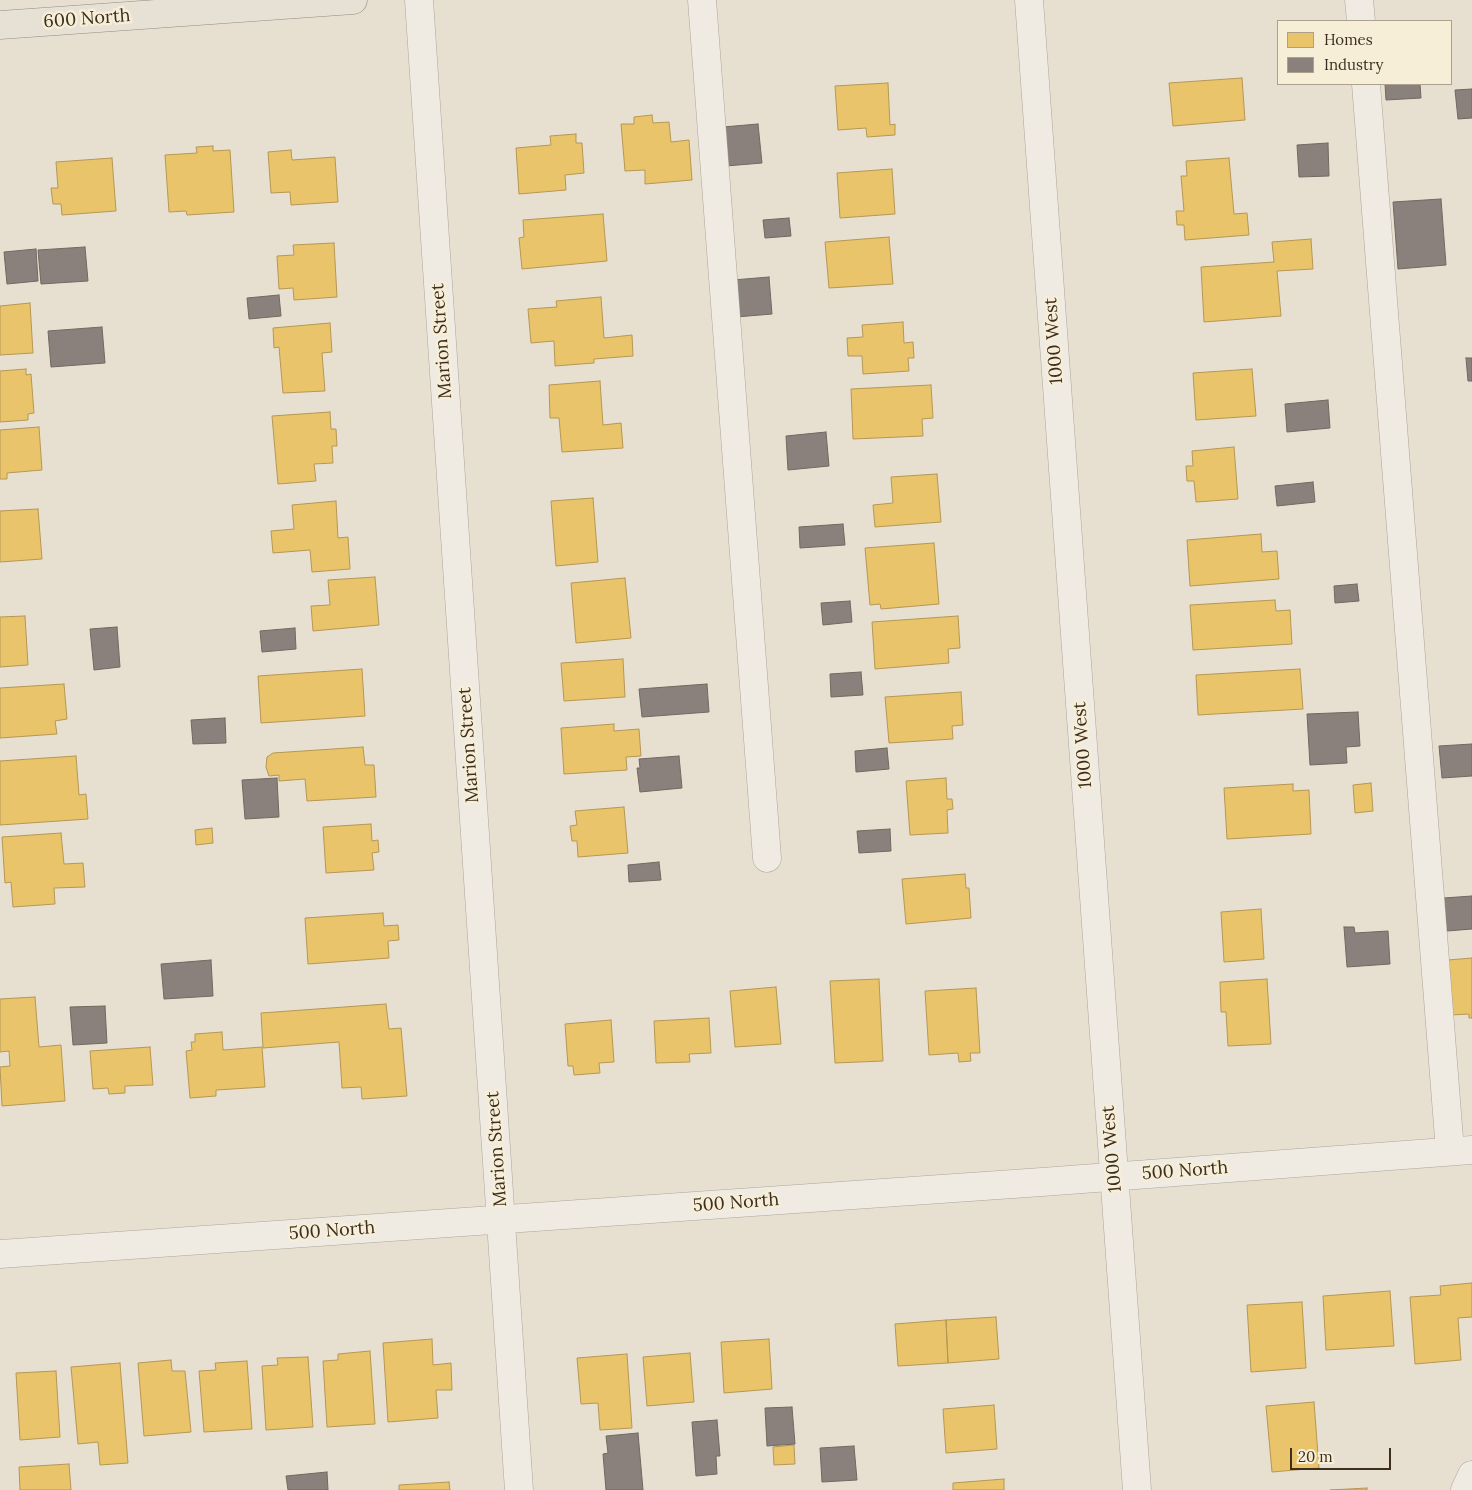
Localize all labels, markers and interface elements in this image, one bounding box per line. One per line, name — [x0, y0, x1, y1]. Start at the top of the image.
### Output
street label: 600 North — [43, 5, 131, 33]
legend — [1277, 20, 1452, 85]
text: Homes — [1324, 30, 1373, 49]
text: Industry — [1324, 55, 1383, 74]
street label: Marion Street — [427, 282, 457, 400]
street label: 1000 West — [1040, 297, 1068, 385]
street label: Marion Street — [454, 686, 484, 804]
street label: 1000 West — [1069, 701, 1097, 789]
street label: Marion Street — [482, 1090, 512, 1208]
street label: 1000 West — [1097, 1105, 1127, 1193]
street label: 500 North — [1141, 1157, 1229, 1185]
street label: 500 North — [692, 1189, 780, 1217]
street label: 500 North — [288, 1217, 376, 1245]
scale bar — [1292, 1438, 1393, 1470]
text: 20 m — [1298, 1447, 1333, 1466]

